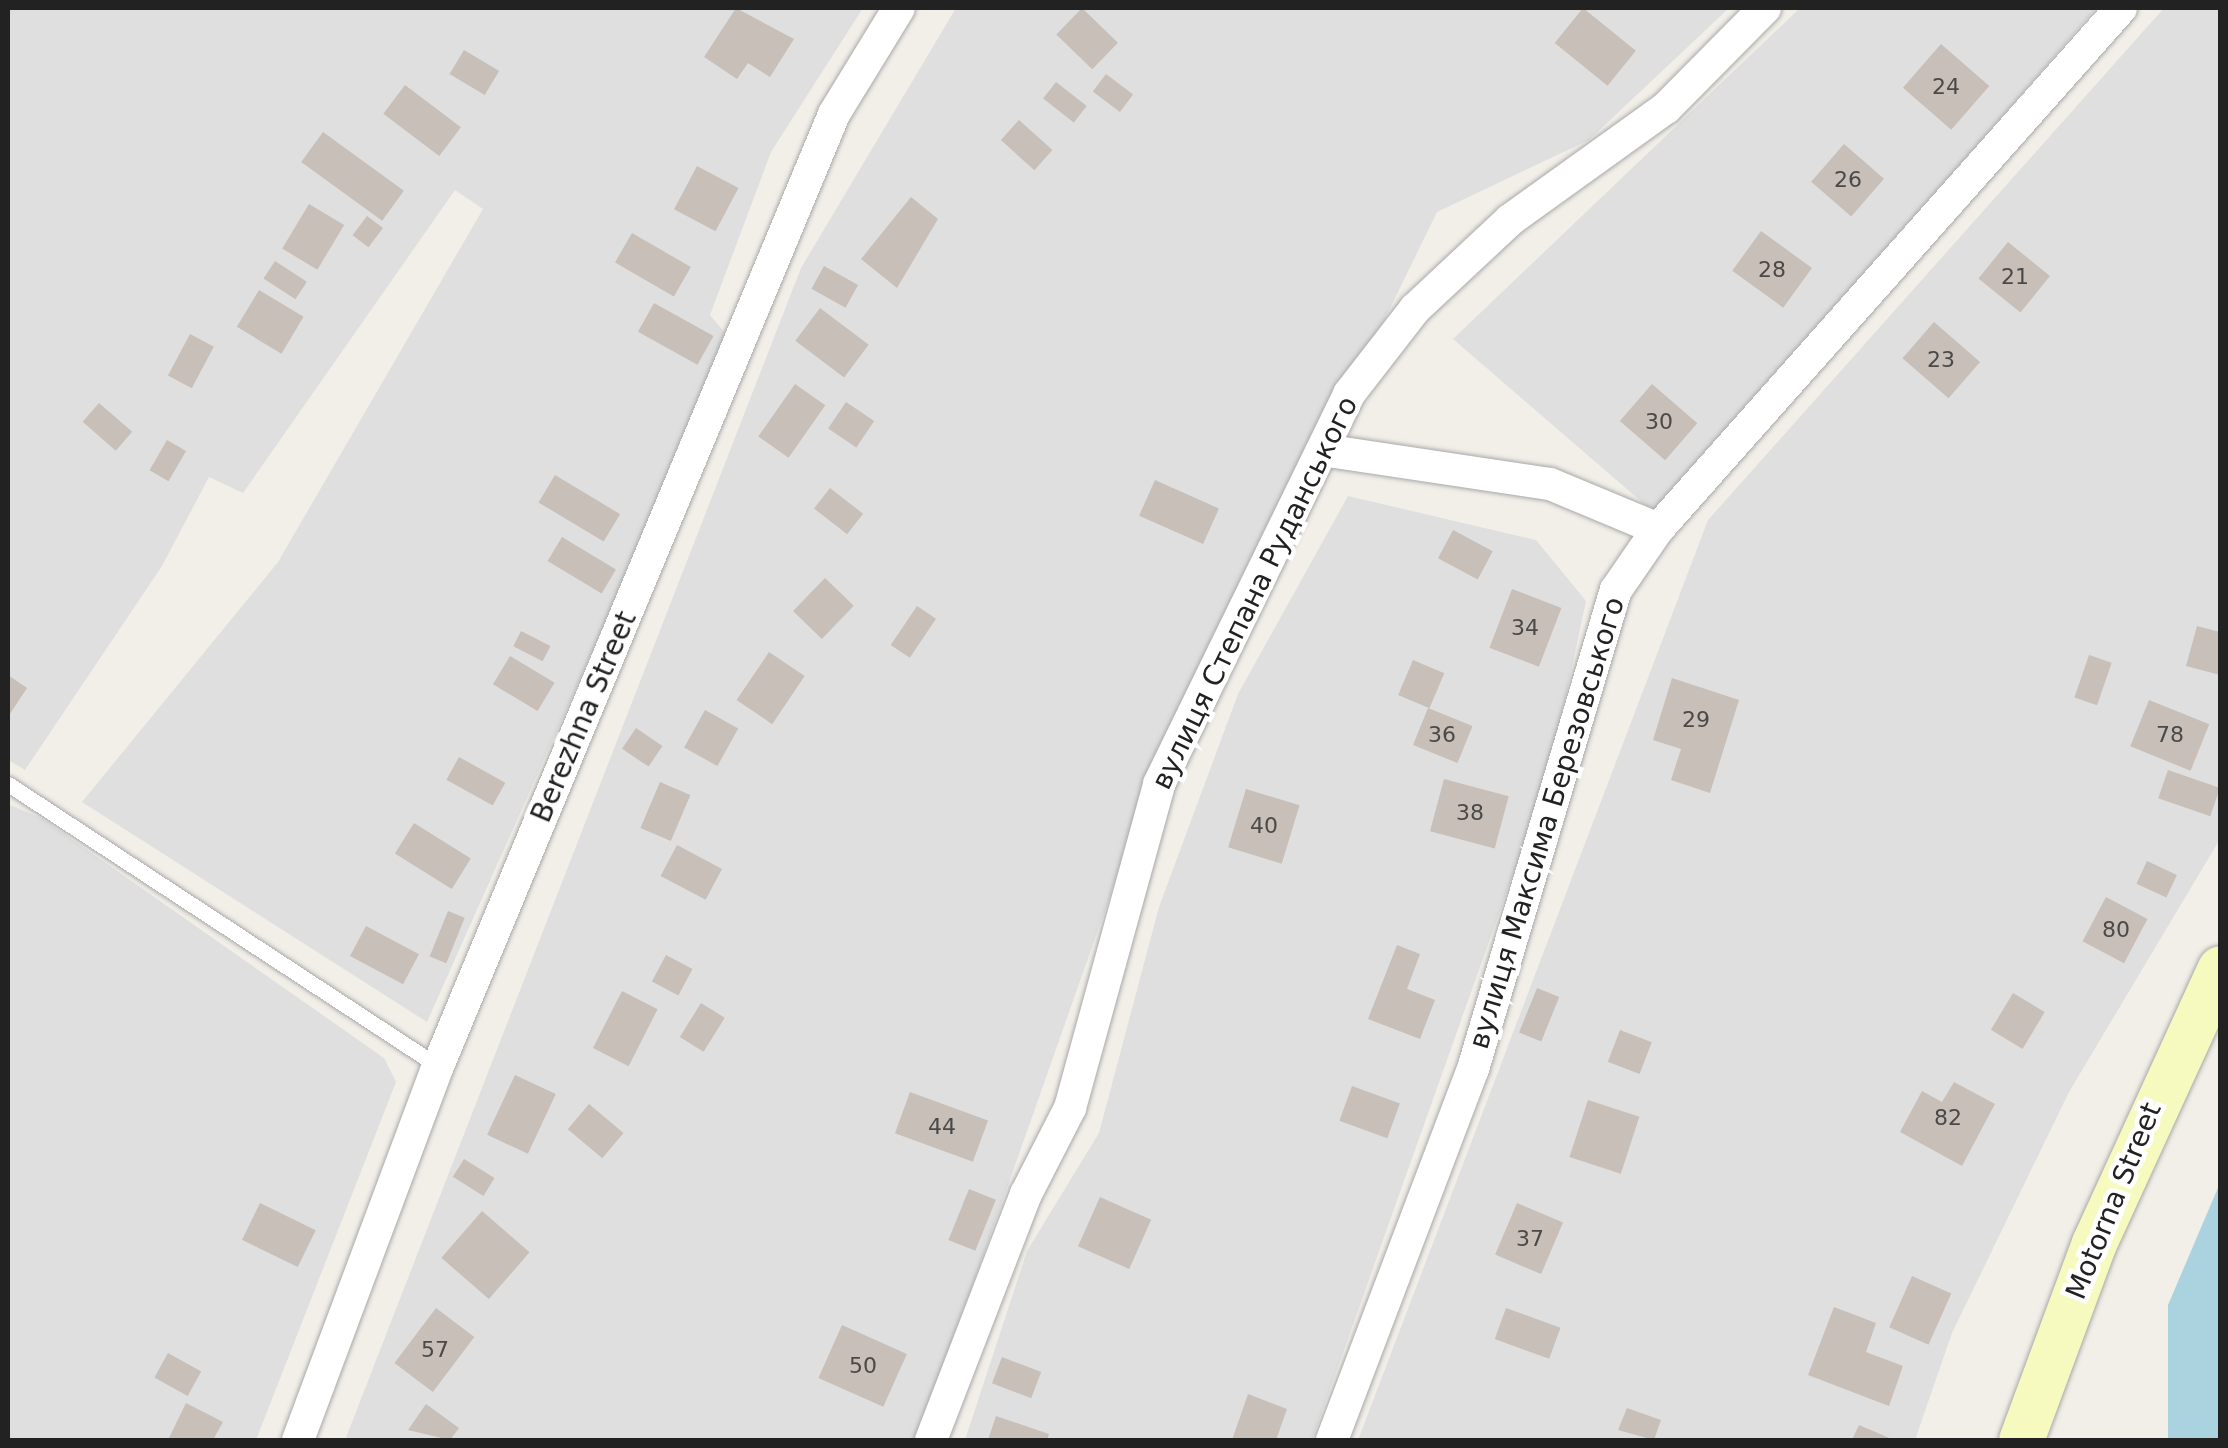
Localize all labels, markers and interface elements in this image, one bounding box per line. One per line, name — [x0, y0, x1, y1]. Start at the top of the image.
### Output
house number: 24 — [1932, 74, 1960, 100]
house number: 26 — [1834, 167, 1862, 193]
house number: 28 — [1758, 257, 1786, 283]
house number: 21 — [2001, 264, 2029, 290]
house number: 23 — [1927, 347, 1955, 373]
street label: вулиця Степана Руданського — [1145, 391, 1365, 795]
house number: 30 — [1645, 409, 1673, 435]
street label: вулиця Максима Березовського — [1462, 593, 1632, 1053]
street label: Berezhna Street — [524, 606, 644, 828]
house number: 34 — [1511, 615, 1539, 641]
house number: 29 — [1682, 707, 1710, 733]
house number: 36 — [1428, 722, 1456, 748]
house number: 78 — [2156, 722, 2184, 748]
house number: 38 — [1456, 800, 1484, 826]
house number: 40 — [1250, 813, 1278, 839]
house number: 80 — [2102, 917, 2130, 943]
street label: Motorna Street — [2059, 1098, 2169, 1304]
house number: 82 — [1934, 1105, 1962, 1131]
house number: 44 — [928, 1114, 956, 1140]
house number: 37 — [1516, 1226, 1544, 1252]
house number: 57 — [421, 1337, 449, 1363]
house number: 50 — [849, 1353, 877, 1379]

